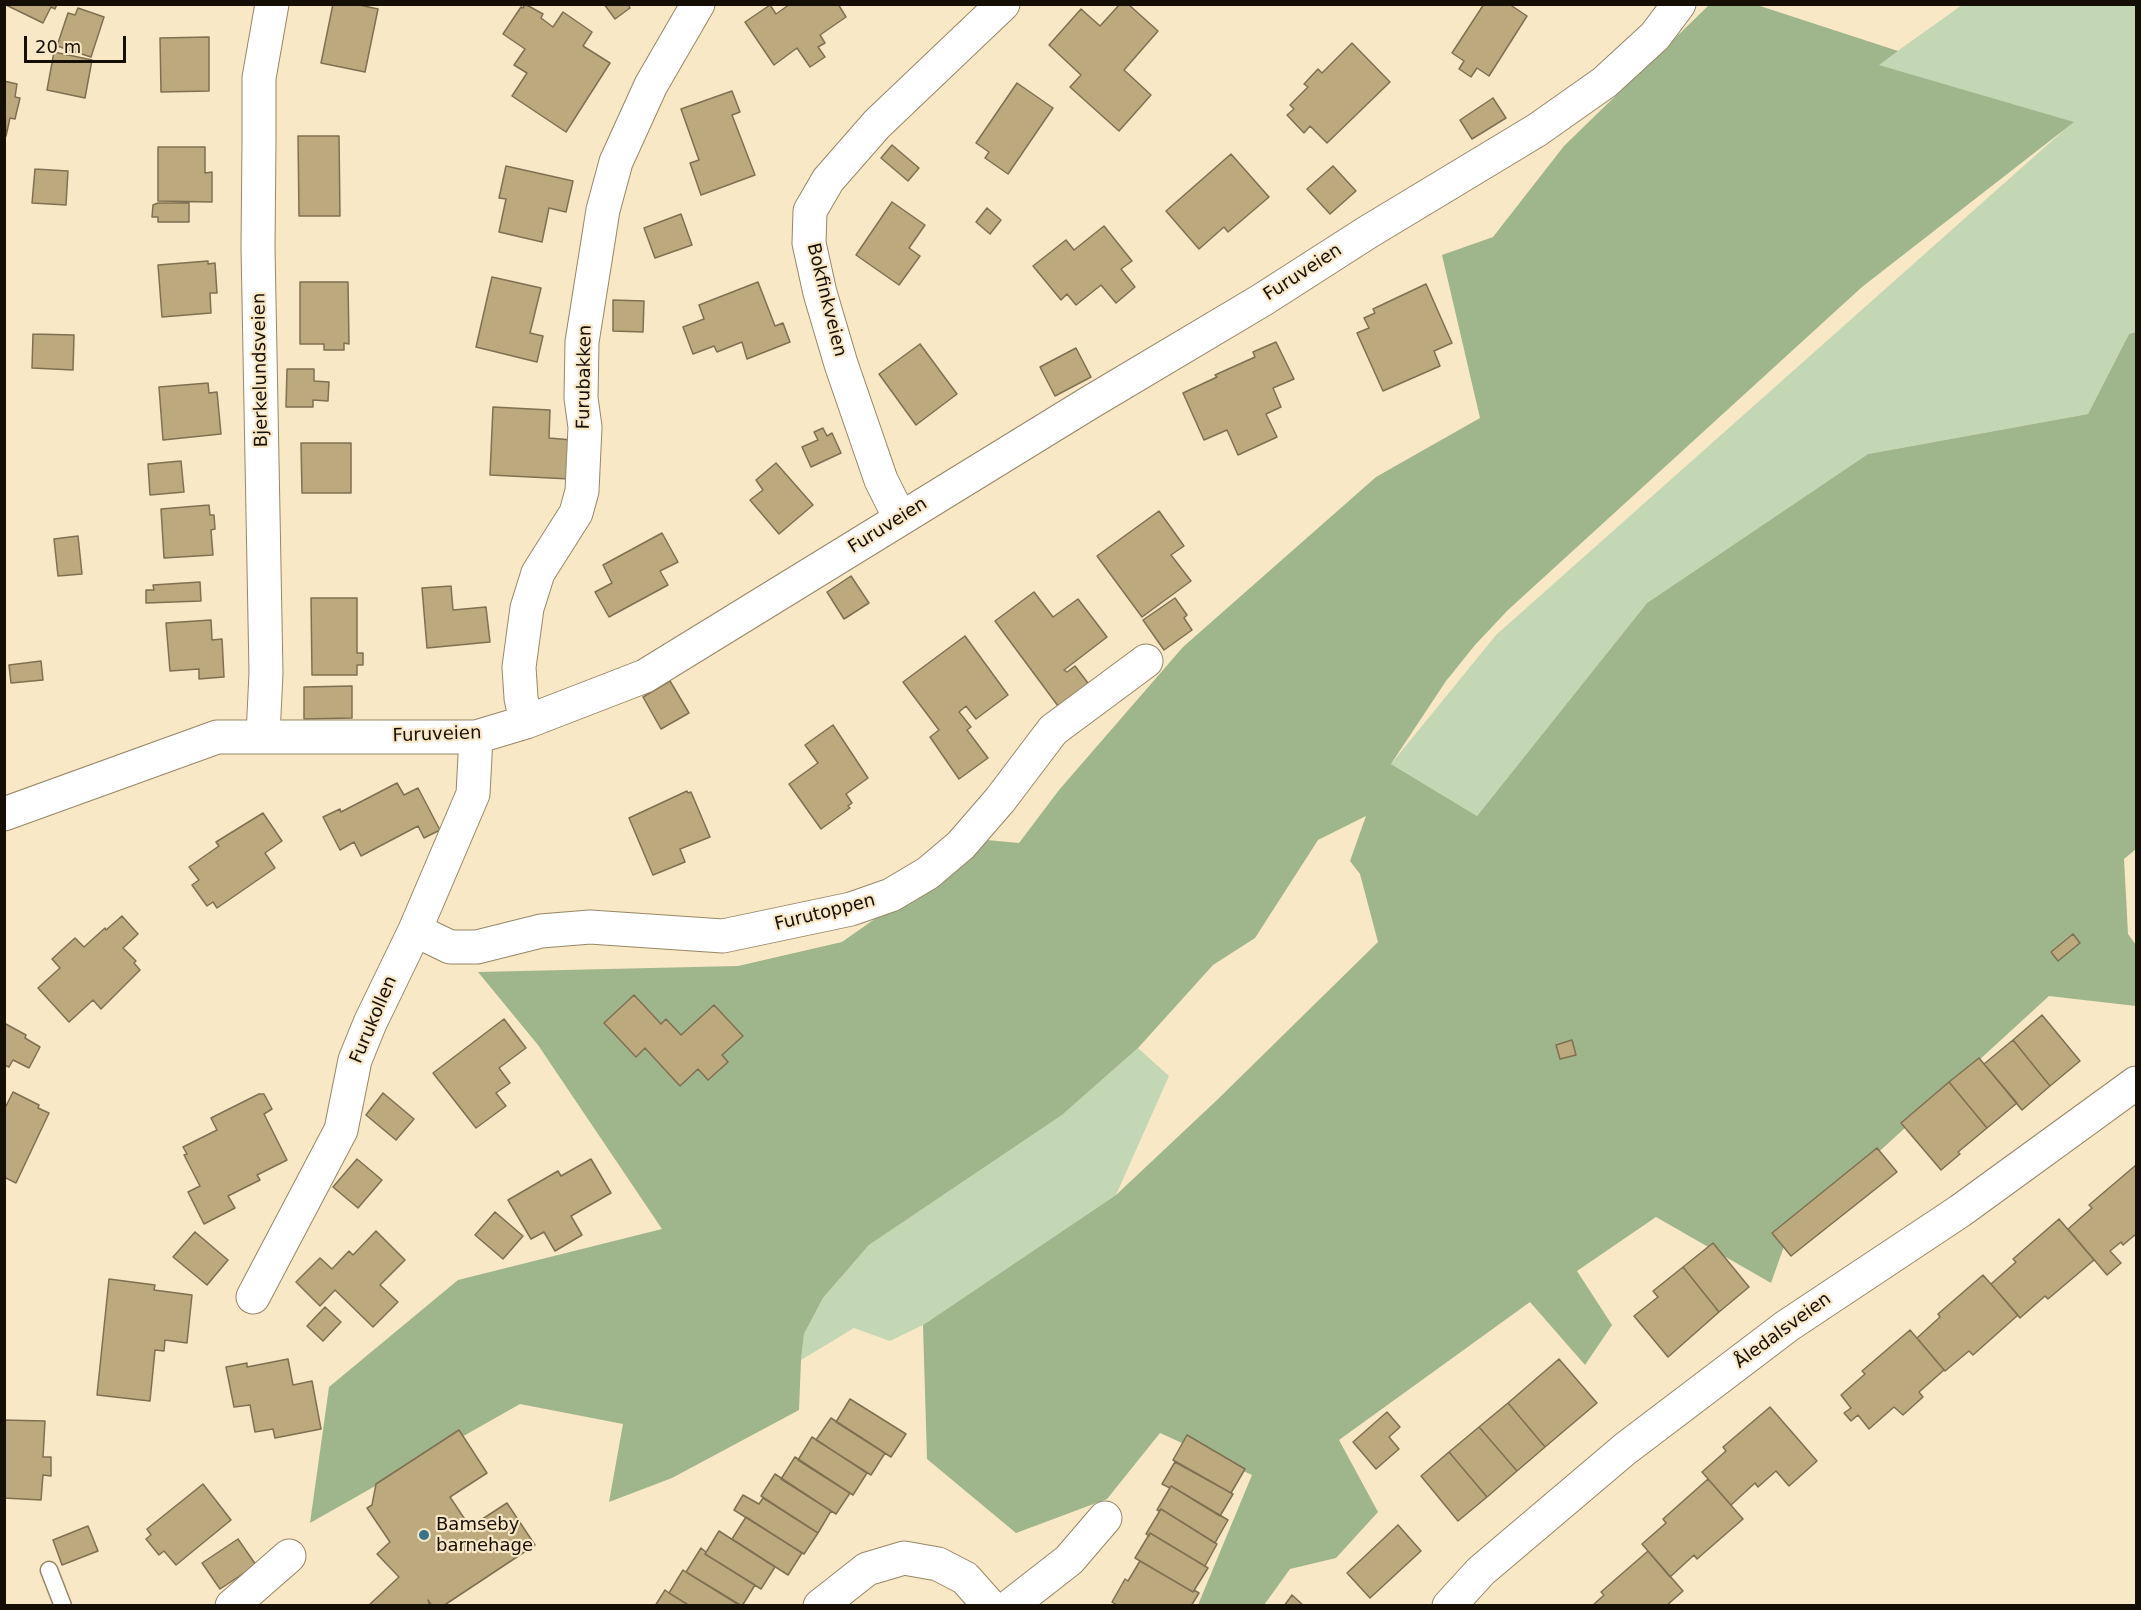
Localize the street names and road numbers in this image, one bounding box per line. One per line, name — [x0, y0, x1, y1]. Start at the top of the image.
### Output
street label: Furuveien — [1260, 240, 1346, 306]
street label: Bokfinkveien — [801, 241, 851, 359]
street label: Bjerkelundsveien — [249, 293, 273, 447]
street label: Furubakken — [573, 324, 597, 430]
street label: Furuveien — [845, 493, 931, 559]
street label: Furuveien — [392, 723, 482, 747]
street label: Furutoppen — [772, 890, 878, 936]
street label: Furukollen — [346, 973, 402, 1067]
street label: Åledalsveien — [1730, 1289, 1836, 1373]

